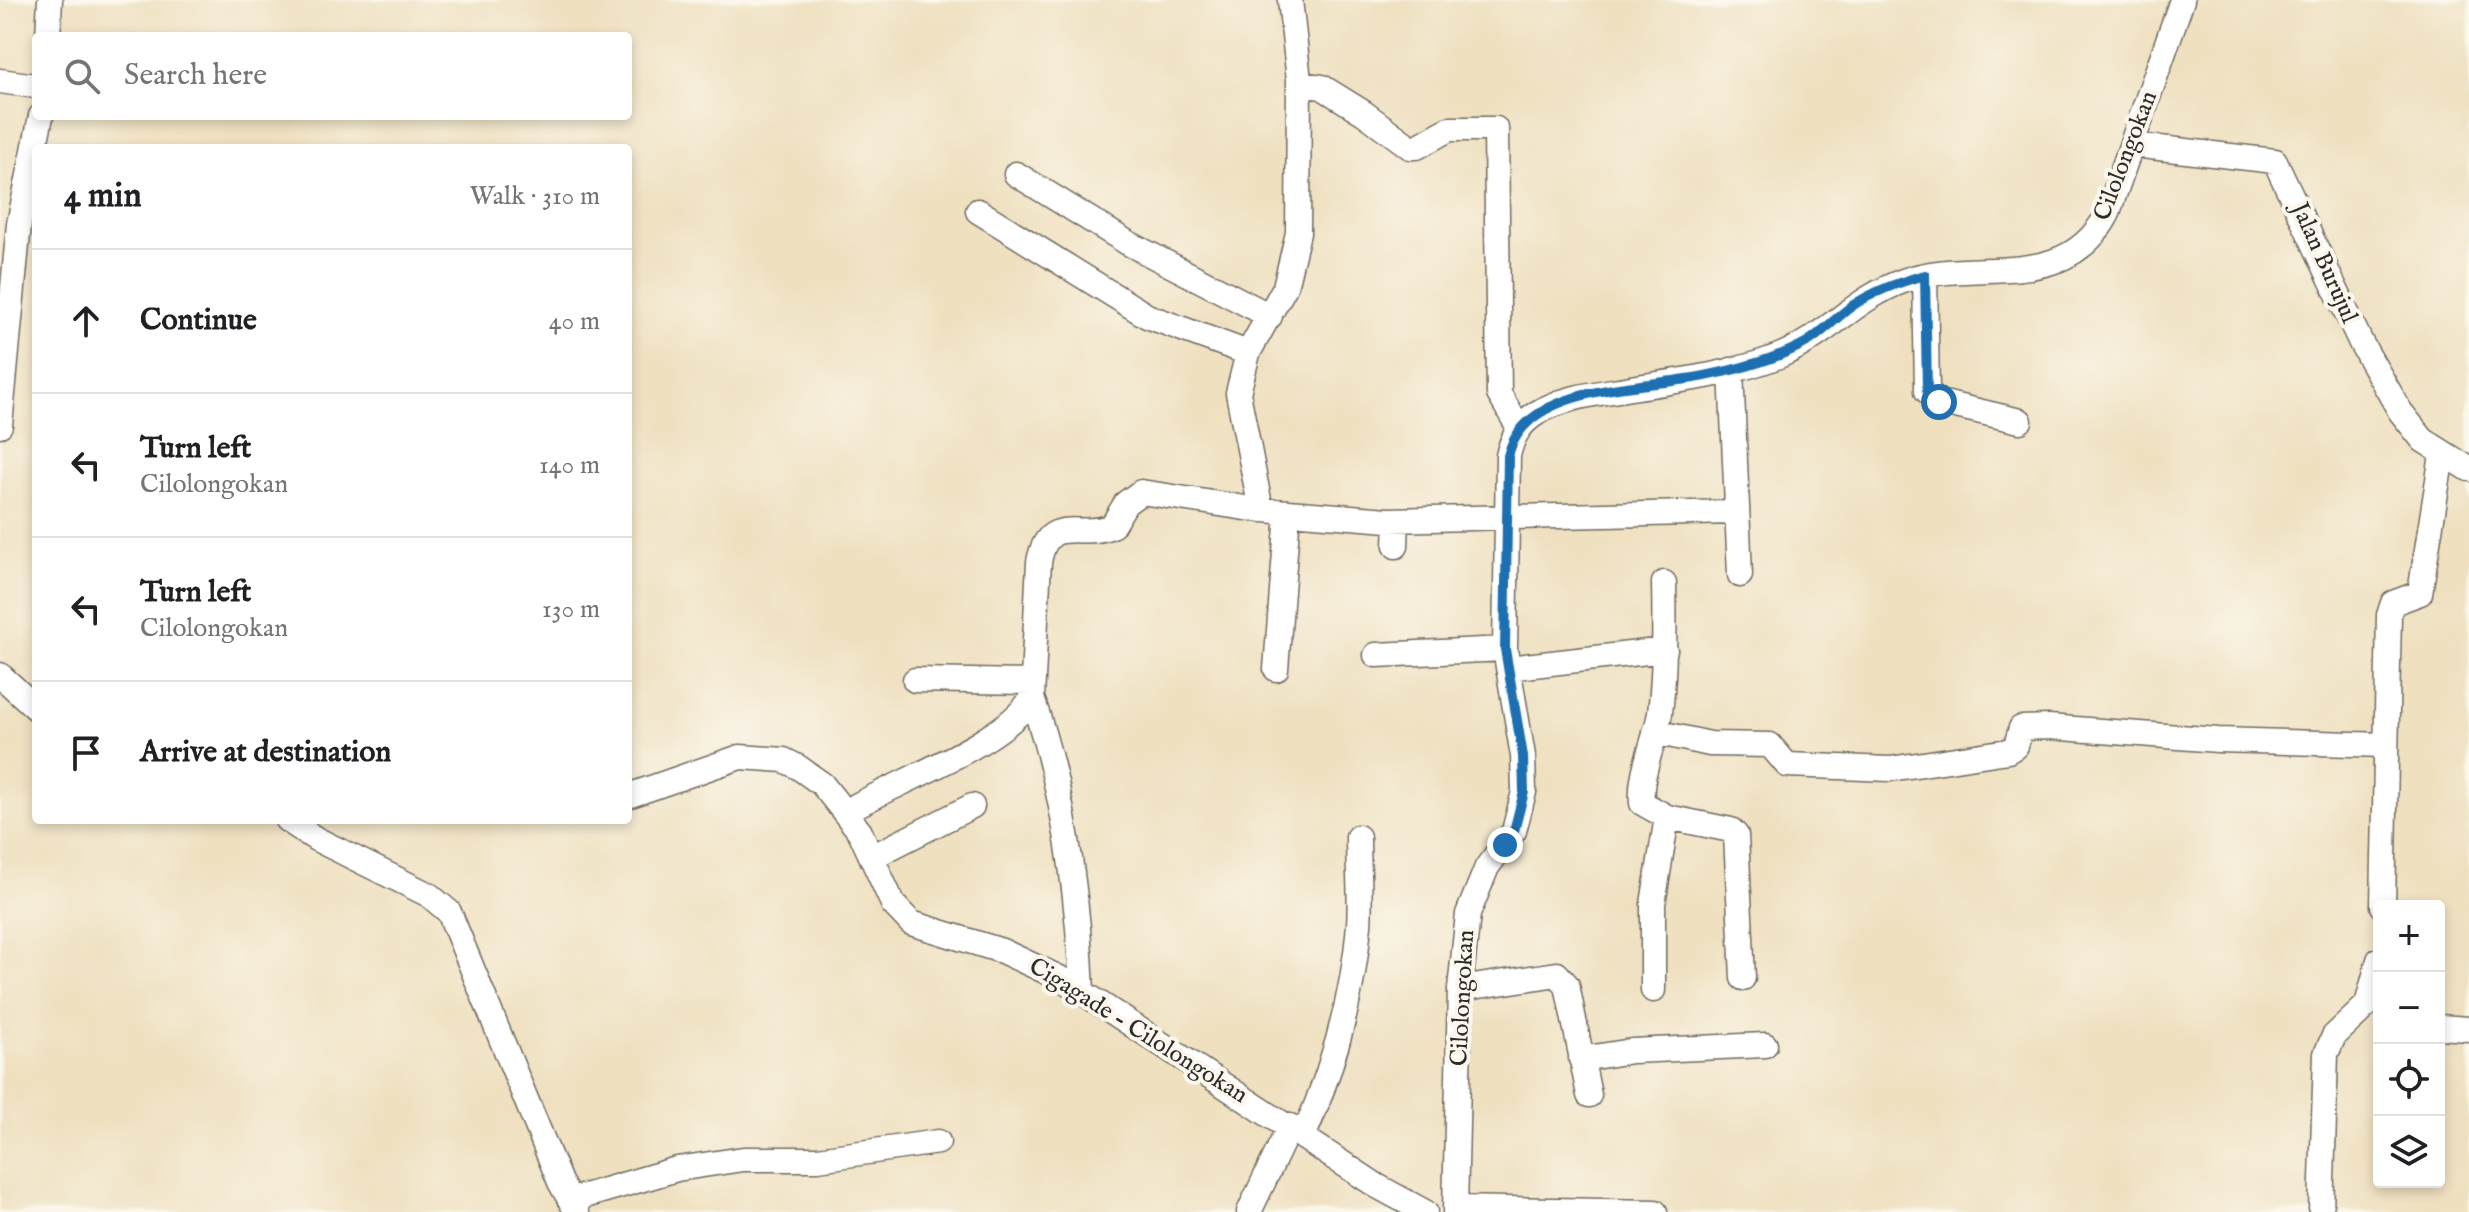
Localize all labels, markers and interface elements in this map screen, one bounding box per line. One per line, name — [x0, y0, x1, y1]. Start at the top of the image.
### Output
search box — [32, 32, 632, 120]
icon: search — [60, 54, 104, 98]
text: Search here — [124, 57, 267, 95]
street label: Cilolongokan — [2087, 86, 2165, 225]
text: 4 min — [64, 175, 142, 218]
text: Walk · 310 m — [470, 180, 600, 213]
street label: Jalan Burujul — [2282, 195, 2365, 329]
icon: ahead — [64, 299, 108, 343]
text: Continue — [140, 302, 257, 340]
text: 40 m — [549, 305, 600, 338]
route start — [1921, 384, 1957, 420]
text: Turn left — [140, 430, 251, 468]
icon: left — [64, 443, 108, 487]
text: 140 m — [539, 449, 600, 482]
text: Cilolongokan — [140, 468, 288, 501]
text: Turn left — [140, 574, 251, 612]
icon: left — [64, 587, 108, 631]
text: 130 m — [542, 593, 600, 626]
text: Cilolongokan — [140, 612, 288, 645]
icon: arrive — [64, 731, 108, 775]
text: Arrive at destination — [140, 734, 391, 772]
route end — [1487, 827, 1523, 863]
map controls — [2373, 900, 2445, 1188]
button: + — [2373, 900, 2445, 972]
street label: Cilolongokan — [1444, 929, 1482, 1067]
street label: Cigagade - Cilolongokan — [1023, 951, 1253, 1111]
button: − — [2373, 972, 2445, 1044]
button: locate — [2373, 1044, 2445, 1116]
button: layers — [2373, 1116, 2445, 1188]

